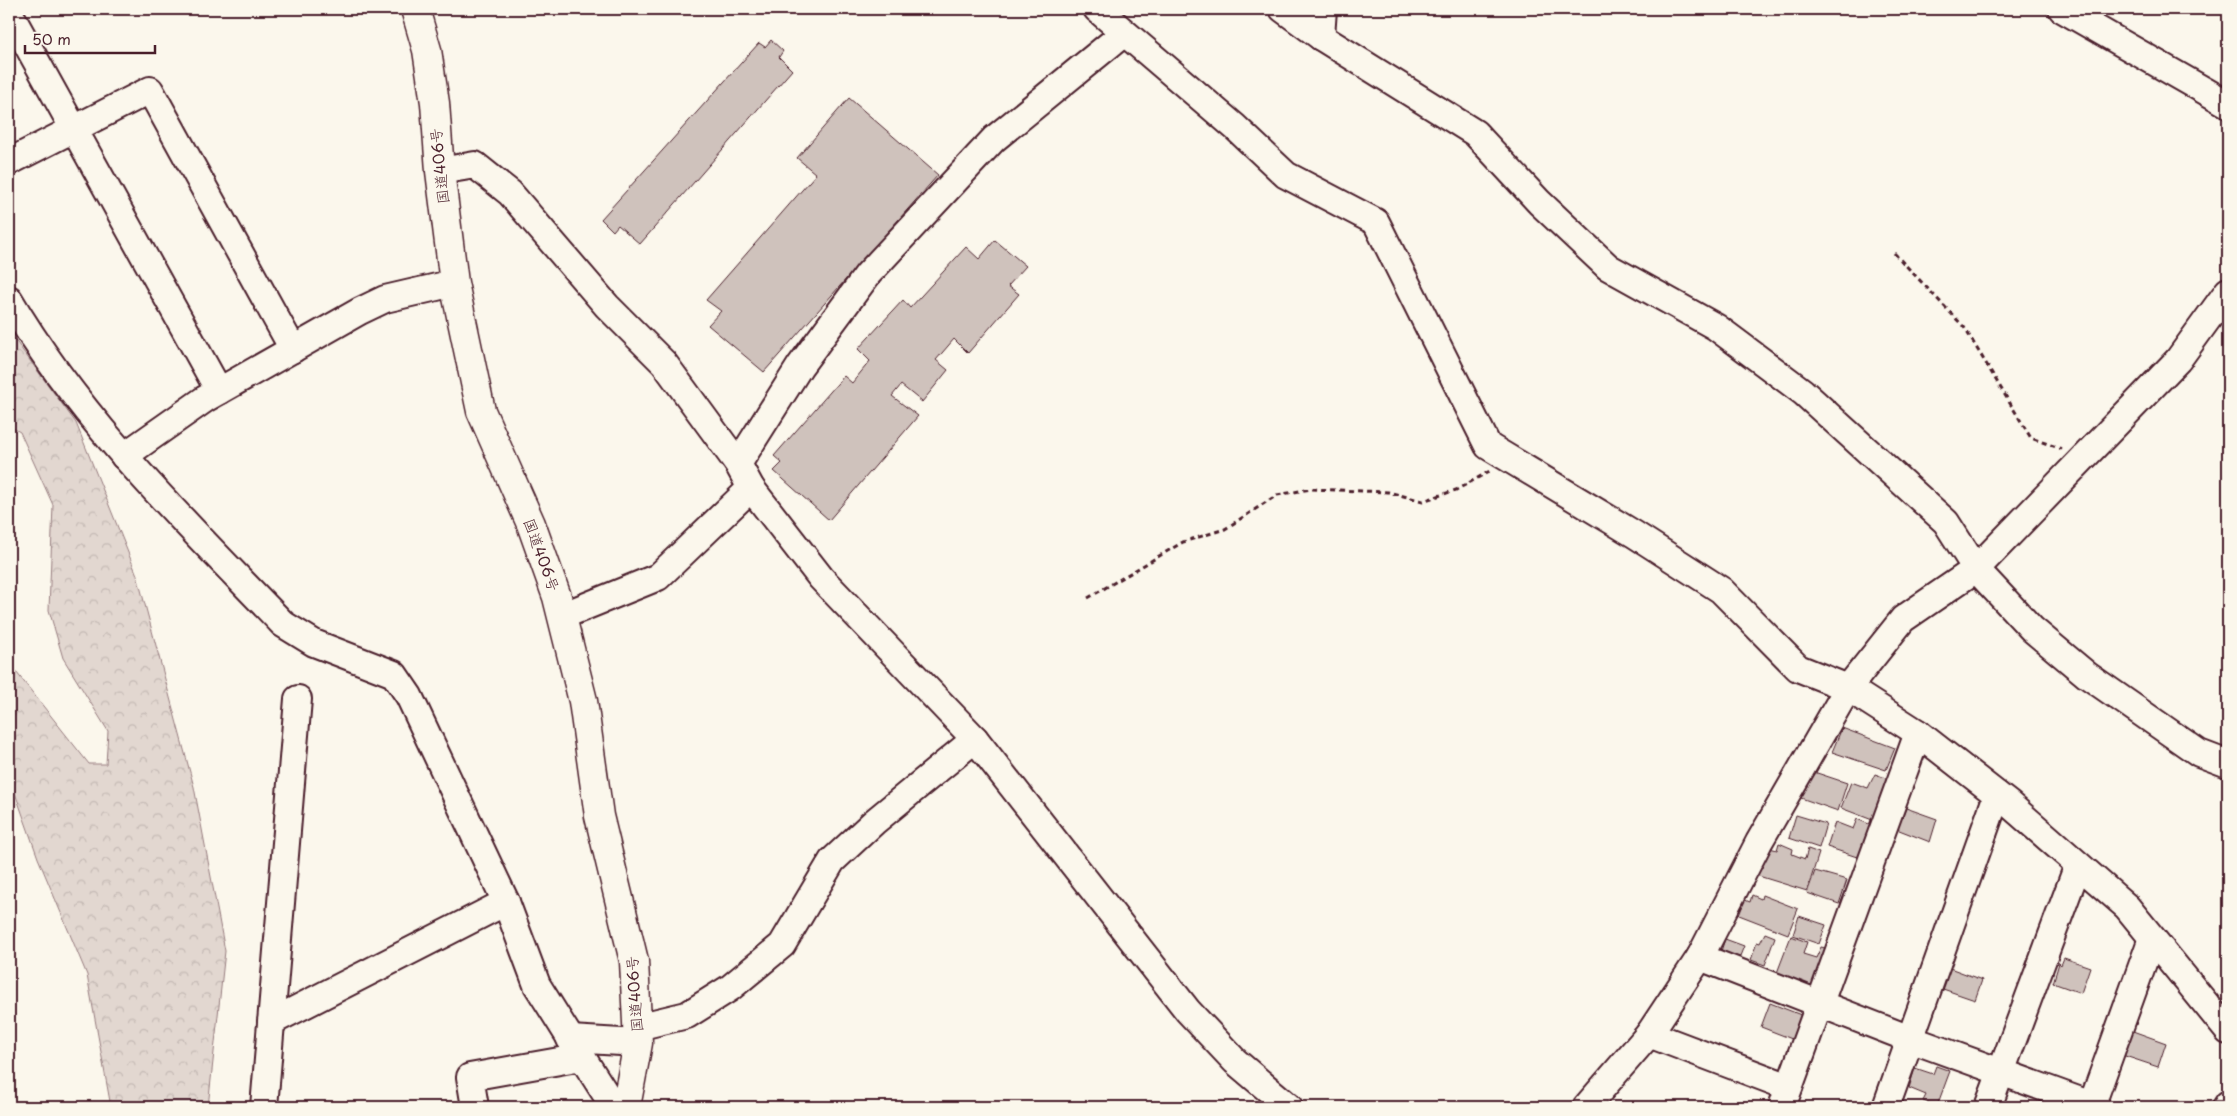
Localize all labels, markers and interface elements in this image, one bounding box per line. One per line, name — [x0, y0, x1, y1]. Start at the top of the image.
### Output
scale bar — [25, 22, 155, 54]
text: 50 m — [32, 27, 71, 50]
street label: 国道406号 — [423, 127, 454, 205]
street label: 国道406号 — [519, 515, 566, 594]
street label: 国道406号 — [619, 955, 648, 1033]

